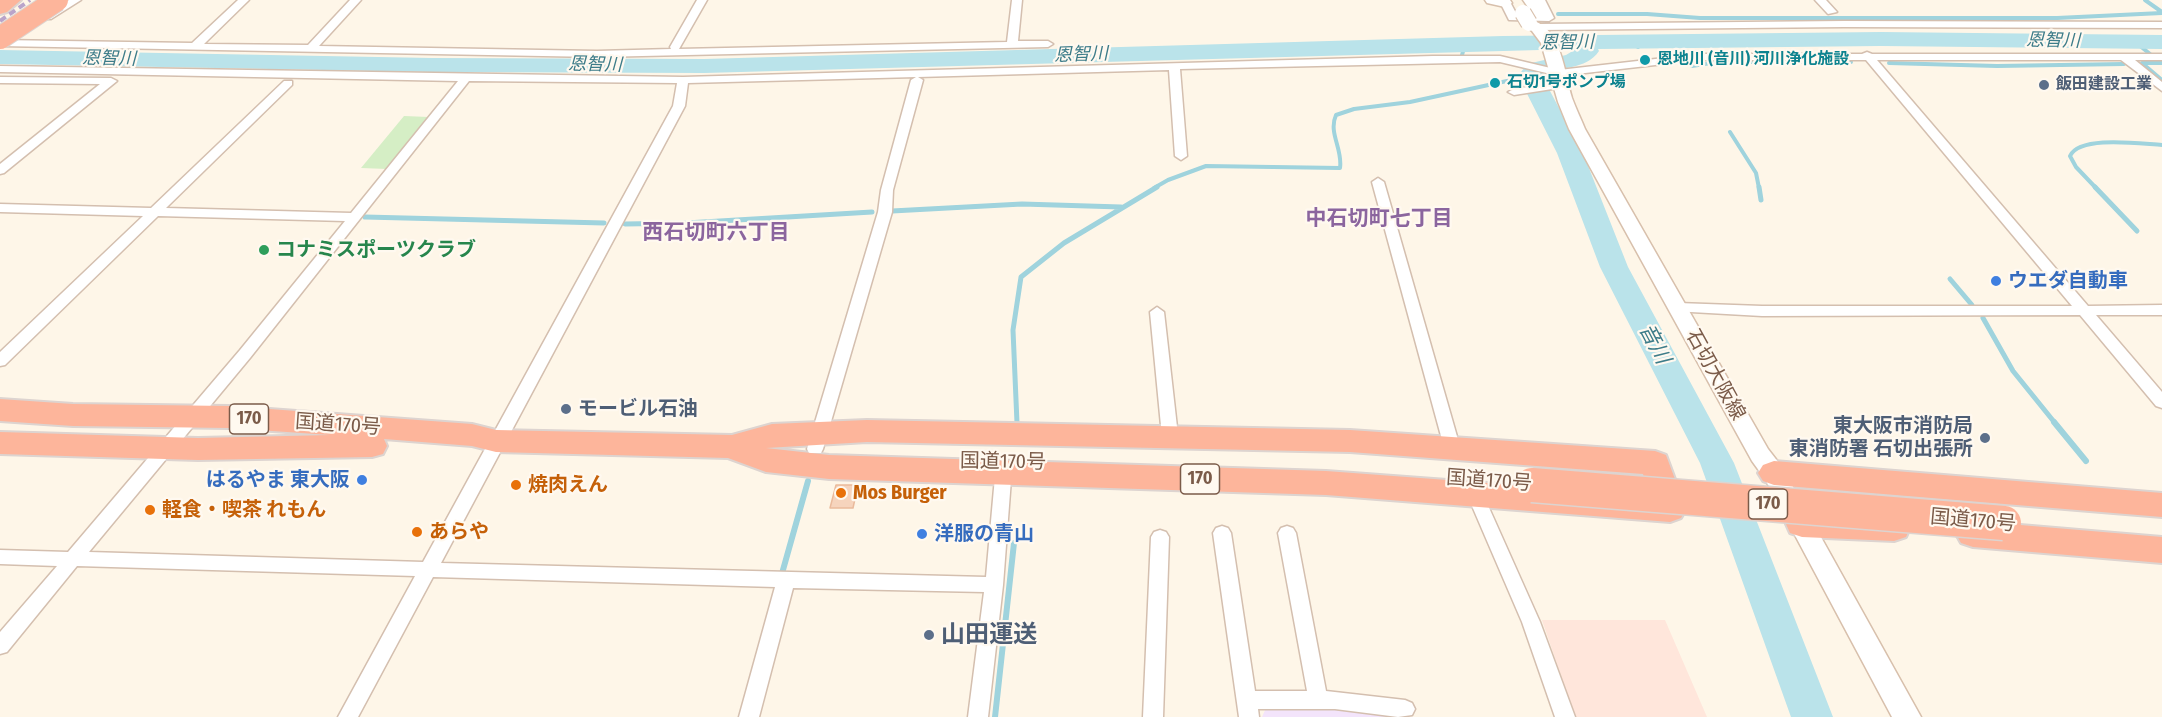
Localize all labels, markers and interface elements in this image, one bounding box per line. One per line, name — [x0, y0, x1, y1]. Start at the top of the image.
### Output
water label: 恩智川 — [2026, 30, 2080, 52]
water label: 恩智川 — [1540, 32, 1594, 54]
water label: 恩智川 — [1054, 43, 1108, 67]
water label: 恩智川 — [82, 48, 136, 70]
place label: 恩地川 (音川) 河川浄化施設 — [1657, 50, 1849, 70]
marker: 恩地川 (音川) 河川浄化施設 — [1638, 53, 1652, 67]
water label: 恩智川 — [568, 54, 622, 76]
place label: 石切1号ポンプ場 — [1507, 73, 1626, 93]
place label: 飯田建設工業 — [2056, 75, 2152, 95]
marker: 石切1号ポンプ場 — [1488, 76, 1502, 90]
marker: 飯田建設工業 — [2037, 78, 2051, 92]
district label: 中石切町七丁目 — [1306, 206, 1452, 232]
district label: 西石切町六丁目 — [643, 220, 789, 246]
place label: コナミスポーツクラブ — [276, 238, 476, 262]
marker: コナミスポーツクラブ — [257, 243, 271, 257]
place label: ウエダ自動車 — [2008, 269, 2128, 293]
marker: ウエダ自動車 — [1989, 274, 2003, 288]
water label: 音川 — [1633, 320, 1675, 368]
street label: 石切大阪線 — [1680, 325, 1750, 425]
place label: モービル石油 — [578, 397, 698, 421]
marker: モービル石油 — [559, 402, 573, 416]
road number: 170 — [230, 404, 268, 434]
street label: 国道170号 — [294, 410, 382, 440]
place label: 東大阪市消防局 東消防署 石切出張所 — [1789, 414, 1973, 461]
marker: 東大阪市消防局 東消防署 石切出張所 — [1978, 431, 1992, 445]
street label: 国道170号 — [960, 449, 1046, 475]
road number: 170 — [1180, 464, 1220, 494]
street label: 国道170号 — [1445, 466, 1533, 496]
place label: はるやま 東大阪 — [206, 468, 350, 492]
marker: はるやま 東大阪 — [355, 473, 369, 487]
place label: 焼肉えん — [528, 473, 608, 497]
marker: 焼肉えん — [509, 478, 523, 492]
place label: Mos Burger — [853, 481, 947, 505]
marker: Mos Burger — [834, 486, 848, 500]
road number: 170 — [1748, 489, 1788, 519]
place label: 軽食・喫茶 れもん — [162, 498, 326, 522]
marker: 軽食・喫茶 れもん — [143, 503, 157, 517]
street label: 国道170号 — [1929, 505, 2017, 537]
place label: あらや — [429, 520, 489, 544]
place label: 洋服の青山 — [934, 522, 1034, 546]
marker: あらや — [410, 525, 424, 539]
marker: 洋服の青山 — [915, 527, 929, 541]
place label: 山田運送 — [941, 621, 1037, 649]
marker: 山田運送 — [922, 628, 936, 642]

